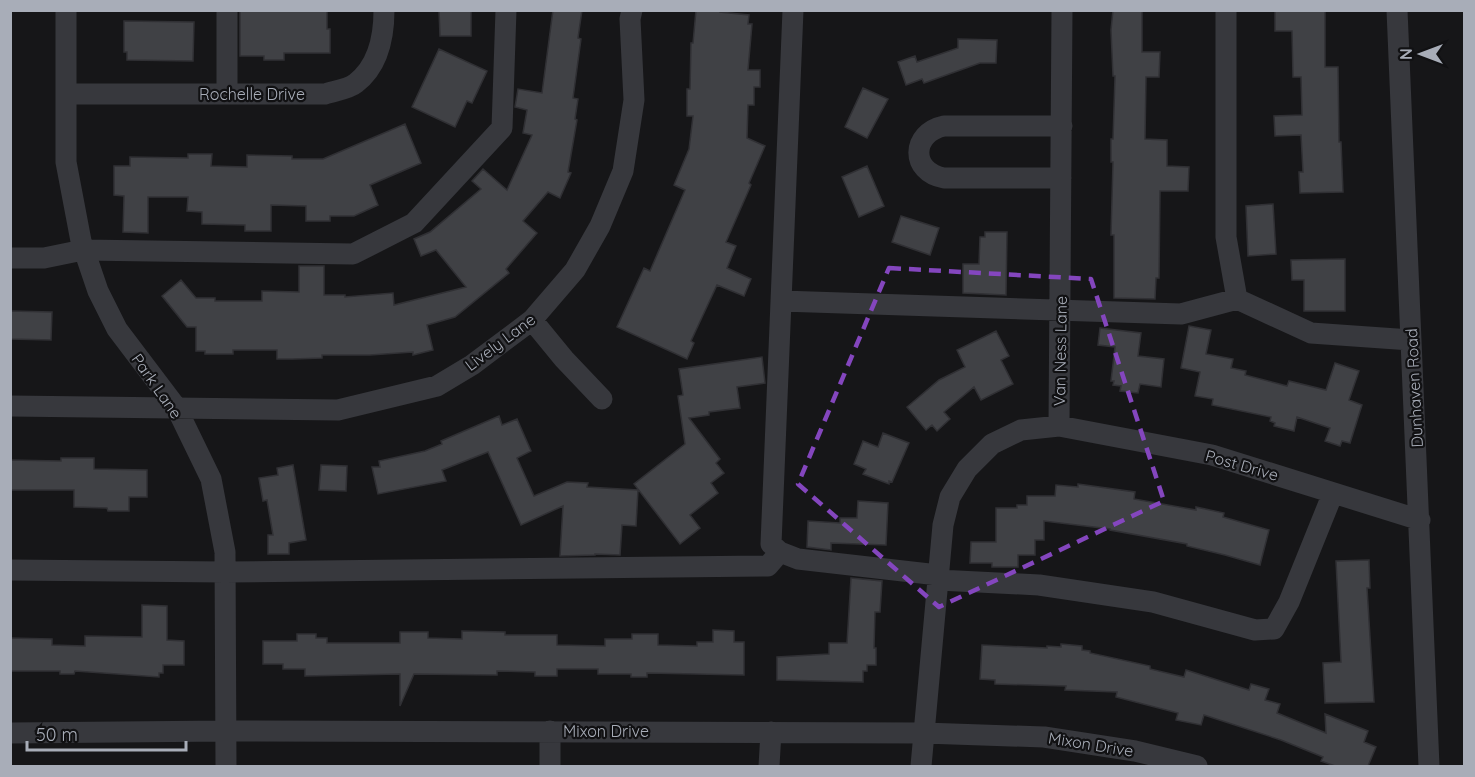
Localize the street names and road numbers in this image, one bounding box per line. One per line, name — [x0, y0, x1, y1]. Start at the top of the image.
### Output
street label: Rochelle Drive — [199, 84, 305, 104]
street label: Van Ness Lane — [1049, 296, 1071, 406]
street label: Lively Lane — [461, 309, 539, 375]
street label: Dunhaven Road — [1401, 328, 1427, 448]
street label: Park Lane — [127, 350, 187, 422]
street label: Post Drive — [1203, 445, 1281, 485]
street label: Mixon Drive — [563, 721, 649, 741]
street label: Mixon Drive — [1047, 727, 1135, 761]

